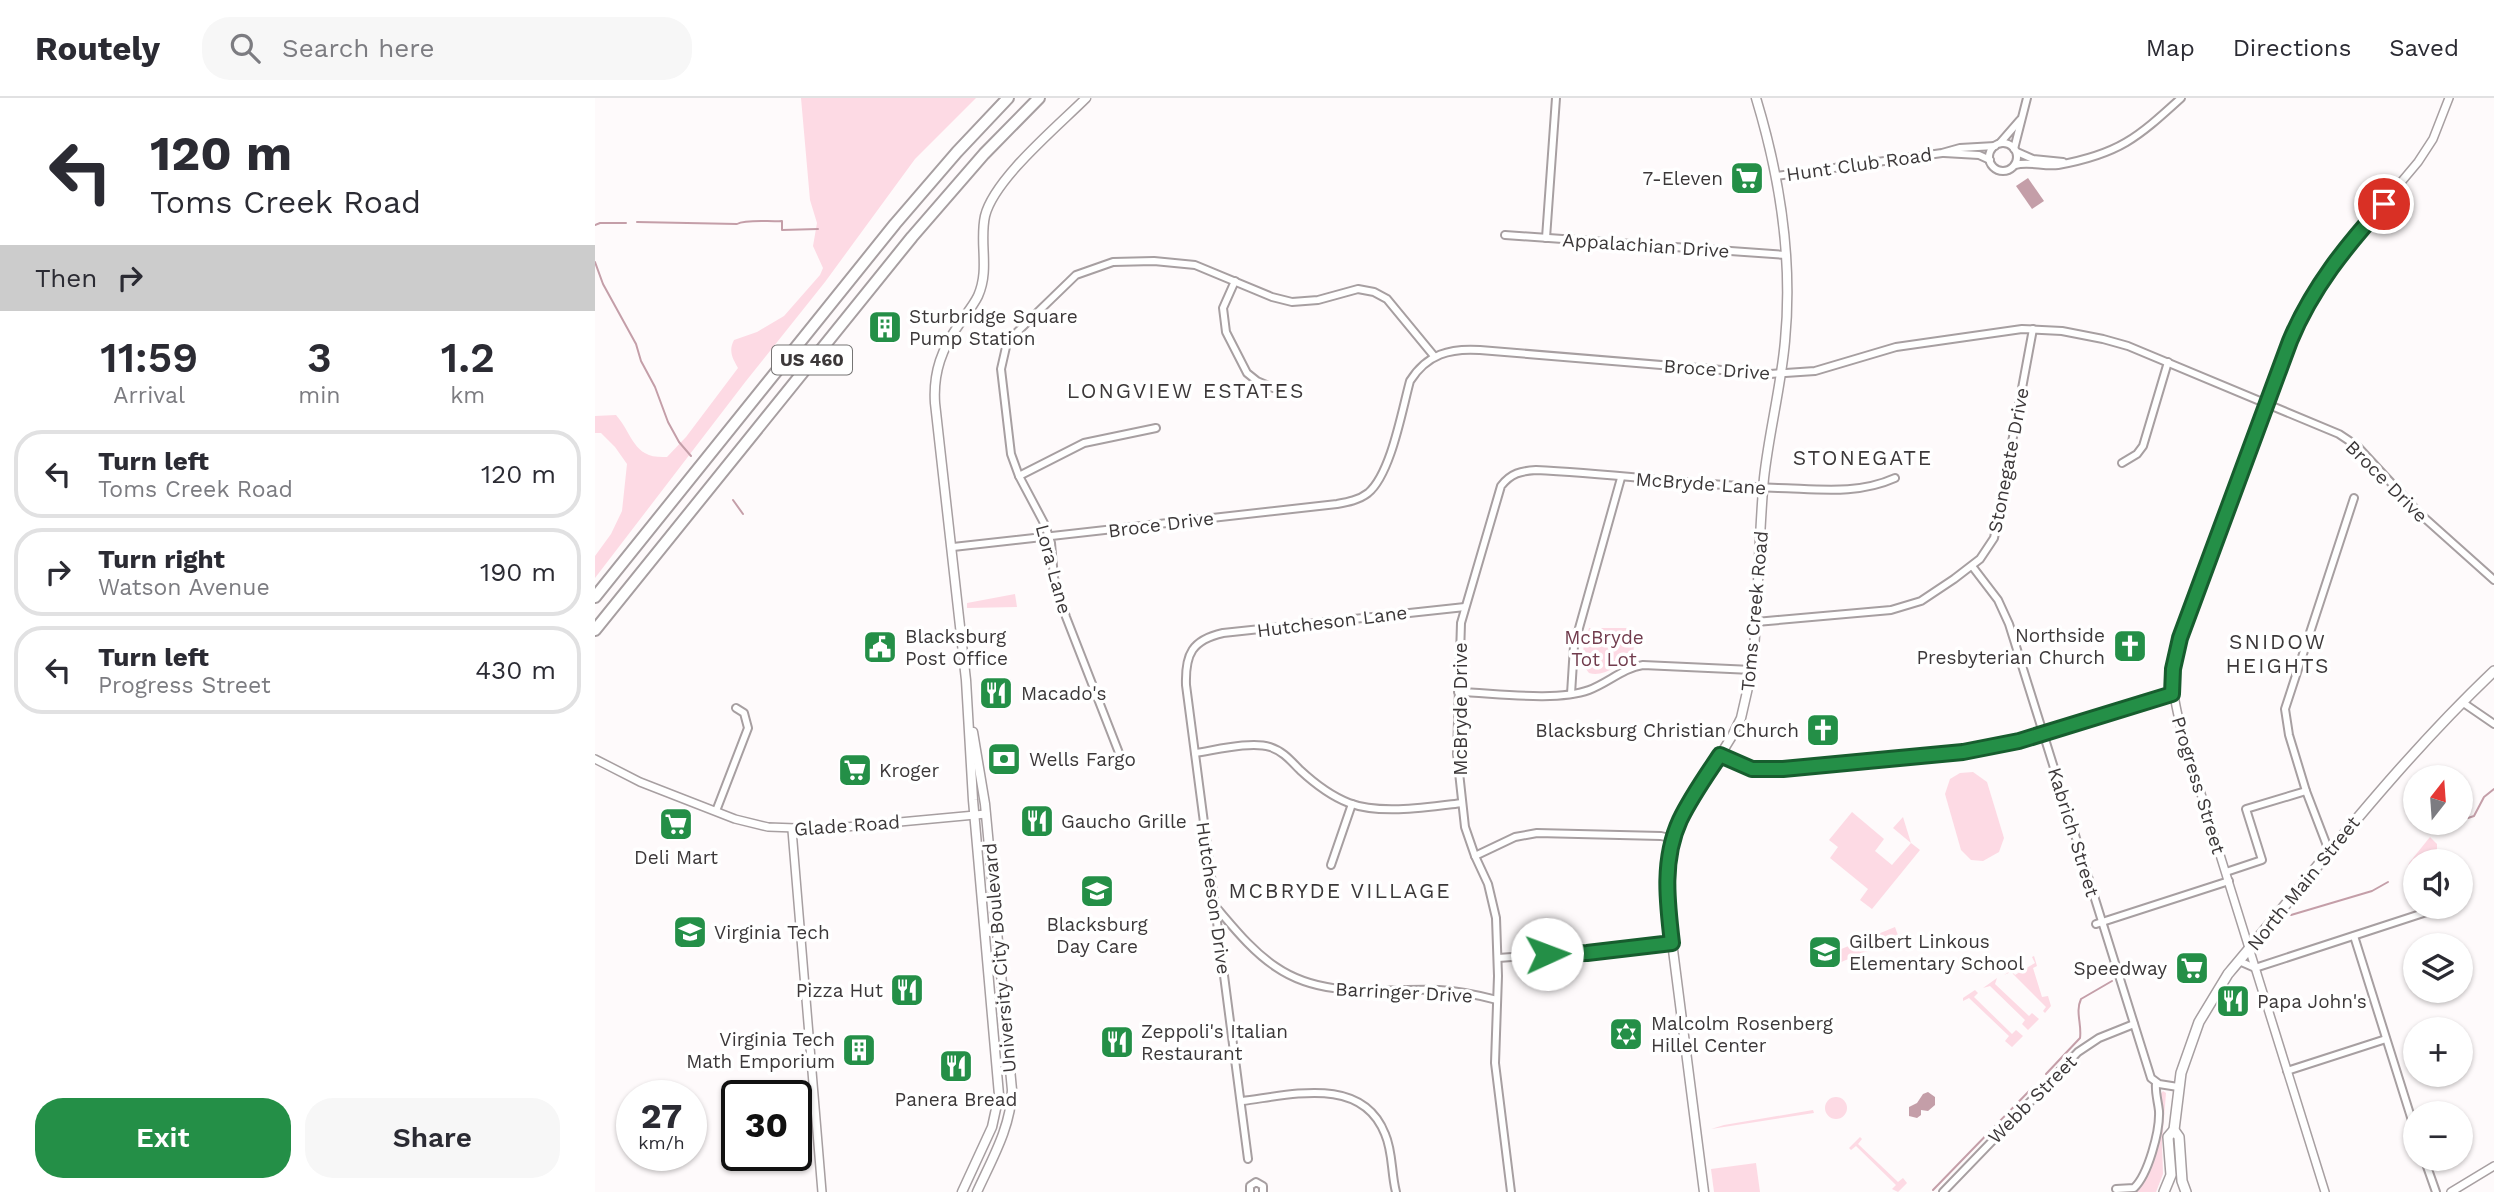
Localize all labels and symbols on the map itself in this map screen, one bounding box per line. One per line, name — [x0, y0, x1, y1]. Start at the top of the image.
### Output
street label: Hunt Club Road — [1785, 143, 1933, 186]
supermarket icon: 7-Eleven — [1728, 159, 1766, 197]
place label: 7-Eleven — [1642, 167, 1723, 190]
pin — [2354, 174, 2414, 234]
street label: Appalachian Drive — [1562, 228, 1730, 263]
place label: Sturbridge Square Pump Station — [909, 305, 1078, 350]
building icon: Sturbridge Square Pump Station — [866, 308, 904, 346]
road number: US 460 — [772, 346, 852, 374]
street label: Broce Drive — [1663, 354, 1771, 385]
district label: LONGVIEW ESTATES — [1067, 378, 1305, 403]
street label: Stonegate Drive — [1983, 386, 2034, 535]
street label: Broce Drive — [2341, 436, 2432, 527]
district label: STONEGATE — [1793, 445, 1933, 470]
street label: McBryde Lane — [1635, 467, 1767, 500]
street label: Broce Drive — [1107, 507, 1215, 542]
street label: Lora Lane — [1031, 522, 1076, 616]
street label: Toms Creek Road — [1736, 530, 1773, 692]
street label: Hutcheson Lane — [1256, 601, 1409, 642]
place label: Northside Presbyterian Church — [1916, 624, 2105, 669]
place label: Blacksburg Post Office — [905, 625, 1008, 670]
park label: McBryde Tot Lot — [1564, 626, 1644, 671]
church icon: Northside Presbyterian Church — [2111, 627, 2149, 665]
public building icon: Blacksburg Post Office — [861, 628, 899, 666]
district label: SNIDOW HEIGHTS — [2225, 629, 2331, 678]
street label: McBryde Drive — [1449, 642, 1472, 776]
restaurant icon: Macado's — [977, 674, 1015, 712]
place label: Macado's — [1021, 682, 1106, 705]
church icon: Blacksburg Christian Church — [1804, 711, 1842, 749]
street label: Progress Street — [2167, 714, 2230, 857]
place label: Blacksburg Christian Church — [1535, 719, 1799, 742]
bank icon: Wells Fargo — [985, 740, 1023, 778]
place label: Wells Fargo — [1029, 748, 1136, 771]
supermarket icon: Kroger — [836, 751, 874, 789]
place label: Kroger — [879, 759, 939, 782]
street label: Kabrich Street — [2043, 765, 2104, 899]
north arrow — [2403, 765, 2473, 835]
restaurant icon: Gaucho Grille — [1018, 802, 1056, 840]
supermarket icon: Deli Mart — [657, 805, 695, 843]
street label: Glade Road — [793, 810, 901, 841]
place label: Gaucho Grille — [1061, 810, 1187, 833]
street label: North Main Street — [2242, 812, 2365, 955]
street label: Hutcheson Drive — [1191, 820, 1236, 976]
street label: University City Boulevard — [978, 842, 1021, 1074]
place label: Deli Mart — [634, 846, 718, 869]
school or university icon: Blacksburg Day Care — [1078, 872, 1116, 910]
district label: MCBRYDE VILLAGE — [1228, 878, 1452, 903]
school or university icon: Virginia Tech — [671, 913, 709, 951]
place label: Blacksburg Day Care — [1046, 913, 1148, 958]
position arrow — [1510, 917, 1584, 991]
place label: Virginia Tech — [714, 921, 830, 944]
place label: Gilbert Linkous Elementary School — [1849, 930, 2024, 975]
school or university icon: Gilbert Linkous Elementary School — [1806, 933, 1844, 971]
supermarket icon: Speedway — [2173, 949, 2211, 987]
place label: Speedway — [2073, 957, 2167, 980]
restaurant icon: Pizza Hut — [888, 971, 926, 1009]
street label: Barringer Drive — [1335, 977, 1473, 1008]
place label: Pizza Hut — [796, 979, 883, 1002]
restaurant icon: Papa John's — [2214, 982, 2252, 1020]
place label: Papa John's — [2257, 990, 2367, 1013]
place label: Malcolm Rosenberg Hillel Center — [1651, 1012, 1834, 1057]
synagogue icon: Malcolm Rosenberg Hillel Center — [1607, 1015, 1645, 1053]
place label: Zeppoli's Italian Restaurant — [1141, 1020, 1288, 1065]
restaurant icon: Zeppoli's Italian Restaurant — [1098, 1023, 1136, 1061]
place label: Virginia Tech Math Emporium — [686, 1028, 835, 1073]
building icon: Virginia Tech Math Emporium — [840, 1031, 878, 1069]
restaurant icon: Panera Bread — [937, 1047, 975, 1085]
street label: Webb Street — [1983, 1050, 2082, 1149]
speed limit sign: 30 — [721, 1080, 812, 1171]
place label: Panera Bread — [895, 1088, 1017, 1111]

